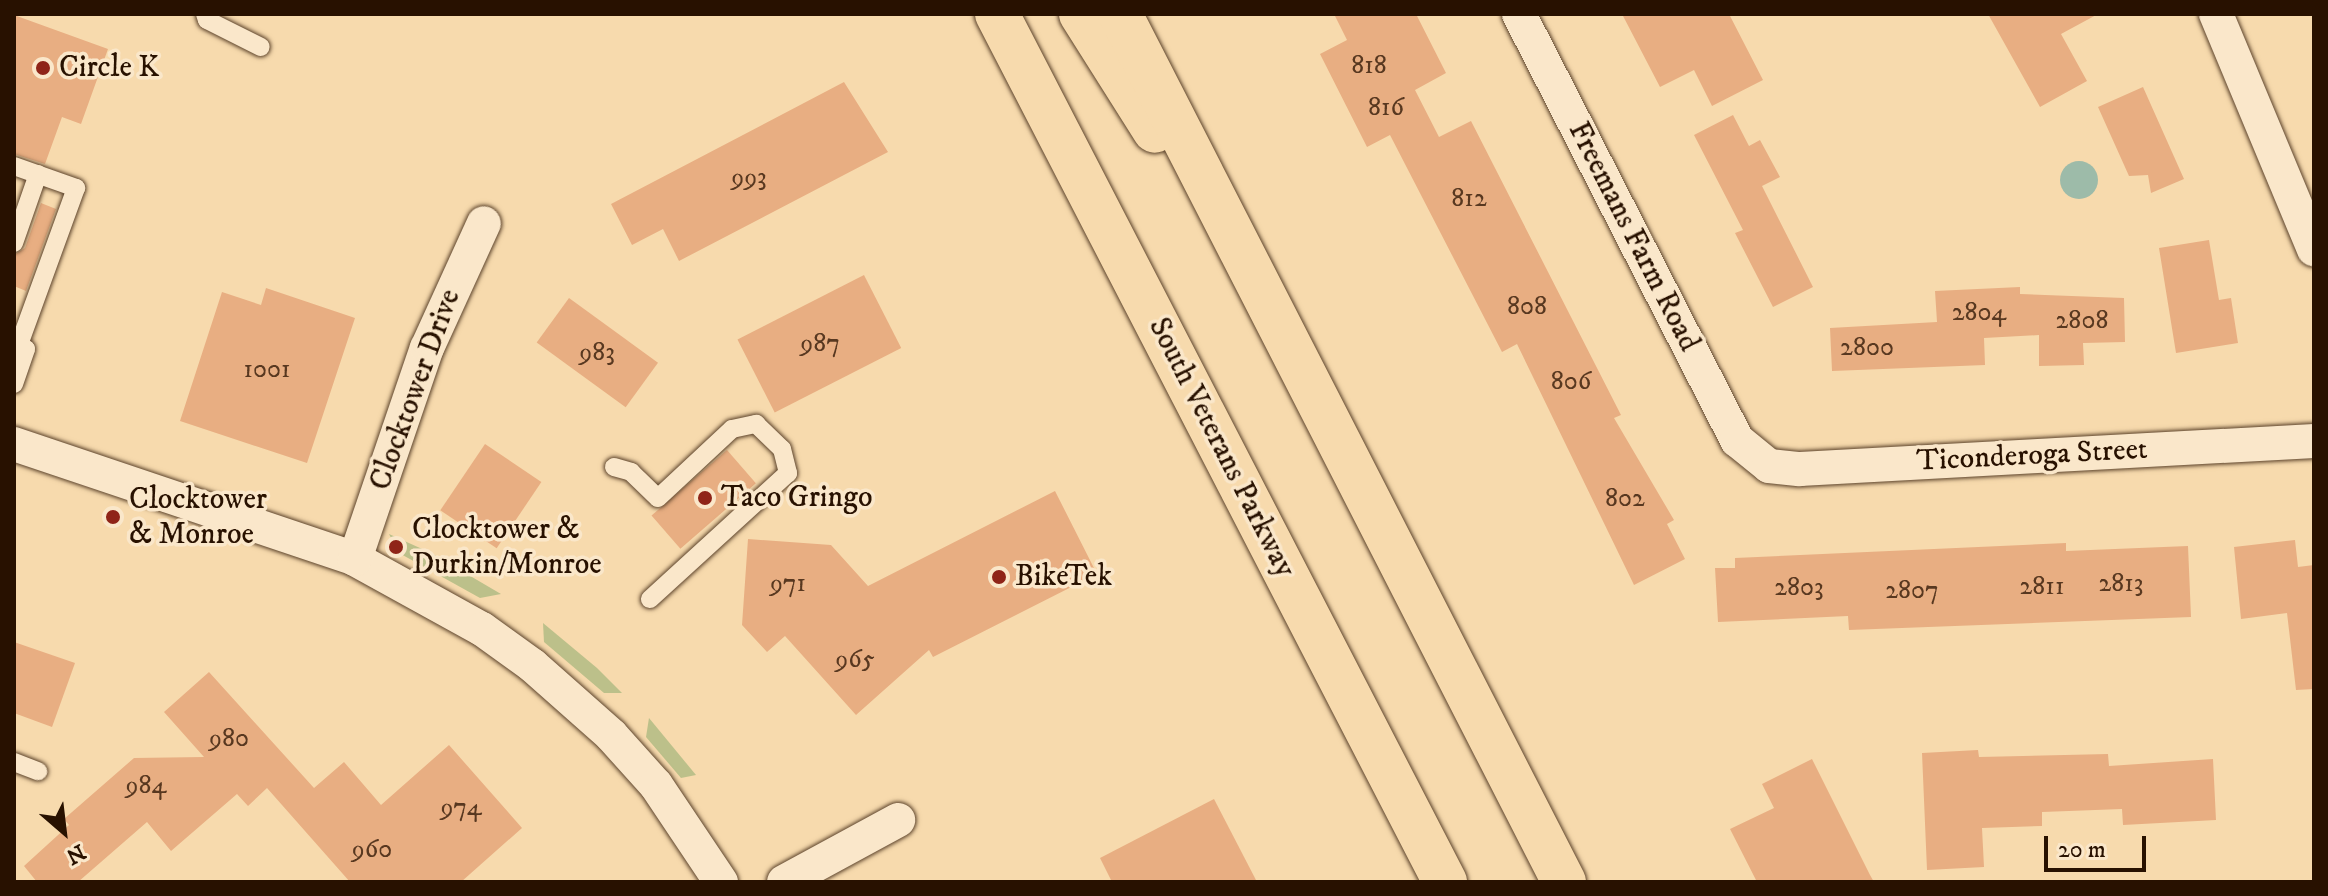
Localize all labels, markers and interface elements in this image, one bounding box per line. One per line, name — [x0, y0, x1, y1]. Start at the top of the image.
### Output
place label: Circle K — [59, 50, 159, 86]
house number: 818 — [1351, 50, 1387, 82]
marker: Circle K — [34, 59, 52, 77]
house number: 816 — [1368, 92, 1404, 124]
street label: Freemans Farm Road — [1560, 116, 1706, 358]
house number: 993 — [731, 162, 767, 194]
house number: 812 — [1451, 183, 1487, 215]
street label: Clocktower Drive — [363, 285, 469, 495]
house number: 808 — [1507, 291, 1547, 323]
house number: 2804 — [1952, 297, 2006, 329]
house number: 2808 — [2056, 305, 2108, 337]
street label: South Veterans Parkway — [1140, 312, 1302, 584]
house number: 987 — [800, 328, 840, 360]
house number: 2800 — [1840, 332, 1894, 364]
house number: 983 — [579, 337, 615, 369]
house number: 1001 — [244, 354, 290, 386]
house number: 806 — [1551, 366, 1591, 398]
street label: Ticonderoga Street — [1916, 432, 2148, 480]
place label: Taco Gringo — [721, 480, 872, 516]
place label: Clocktower & Monroe — [129, 482, 267, 552]
house number: 802 — [1605, 483, 1645, 515]
marker: Taco Gringo — [696, 489, 714, 507]
marker: Clocktower & Monroe — [104, 508, 122, 526]
place label: Clocktower & Durkin/Monroe — [412, 512, 602, 582]
marker: Clocktower & Durkin/Monroe — [387, 538, 405, 556]
place label: BikeTek — [1015, 559, 1112, 595]
house number: 971 — [770, 568, 806, 600]
marker: BikeTek — [990, 568, 1008, 586]
house number: 2813 — [2098, 568, 2144, 600]
house number: 2811 — [2020, 571, 2064, 603]
house number: 2803 — [1774, 572, 1824, 604]
house number: 2807 — [1885, 575, 1939, 607]
house number: 965 — [835, 644, 875, 676]
house number: 980 — [209, 723, 249, 755]
house number: 984 — [126, 770, 166, 802]
north arrow — [24, 792, 104, 872]
house number: 974 — [440, 792, 482, 824]
scale bar — [2048, 820, 2150, 870]
house number: 960 — [352, 834, 392, 866]
text: 20 m — [2058, 835, 2106, 865]
text: N — [61, 837, 90, 870]

